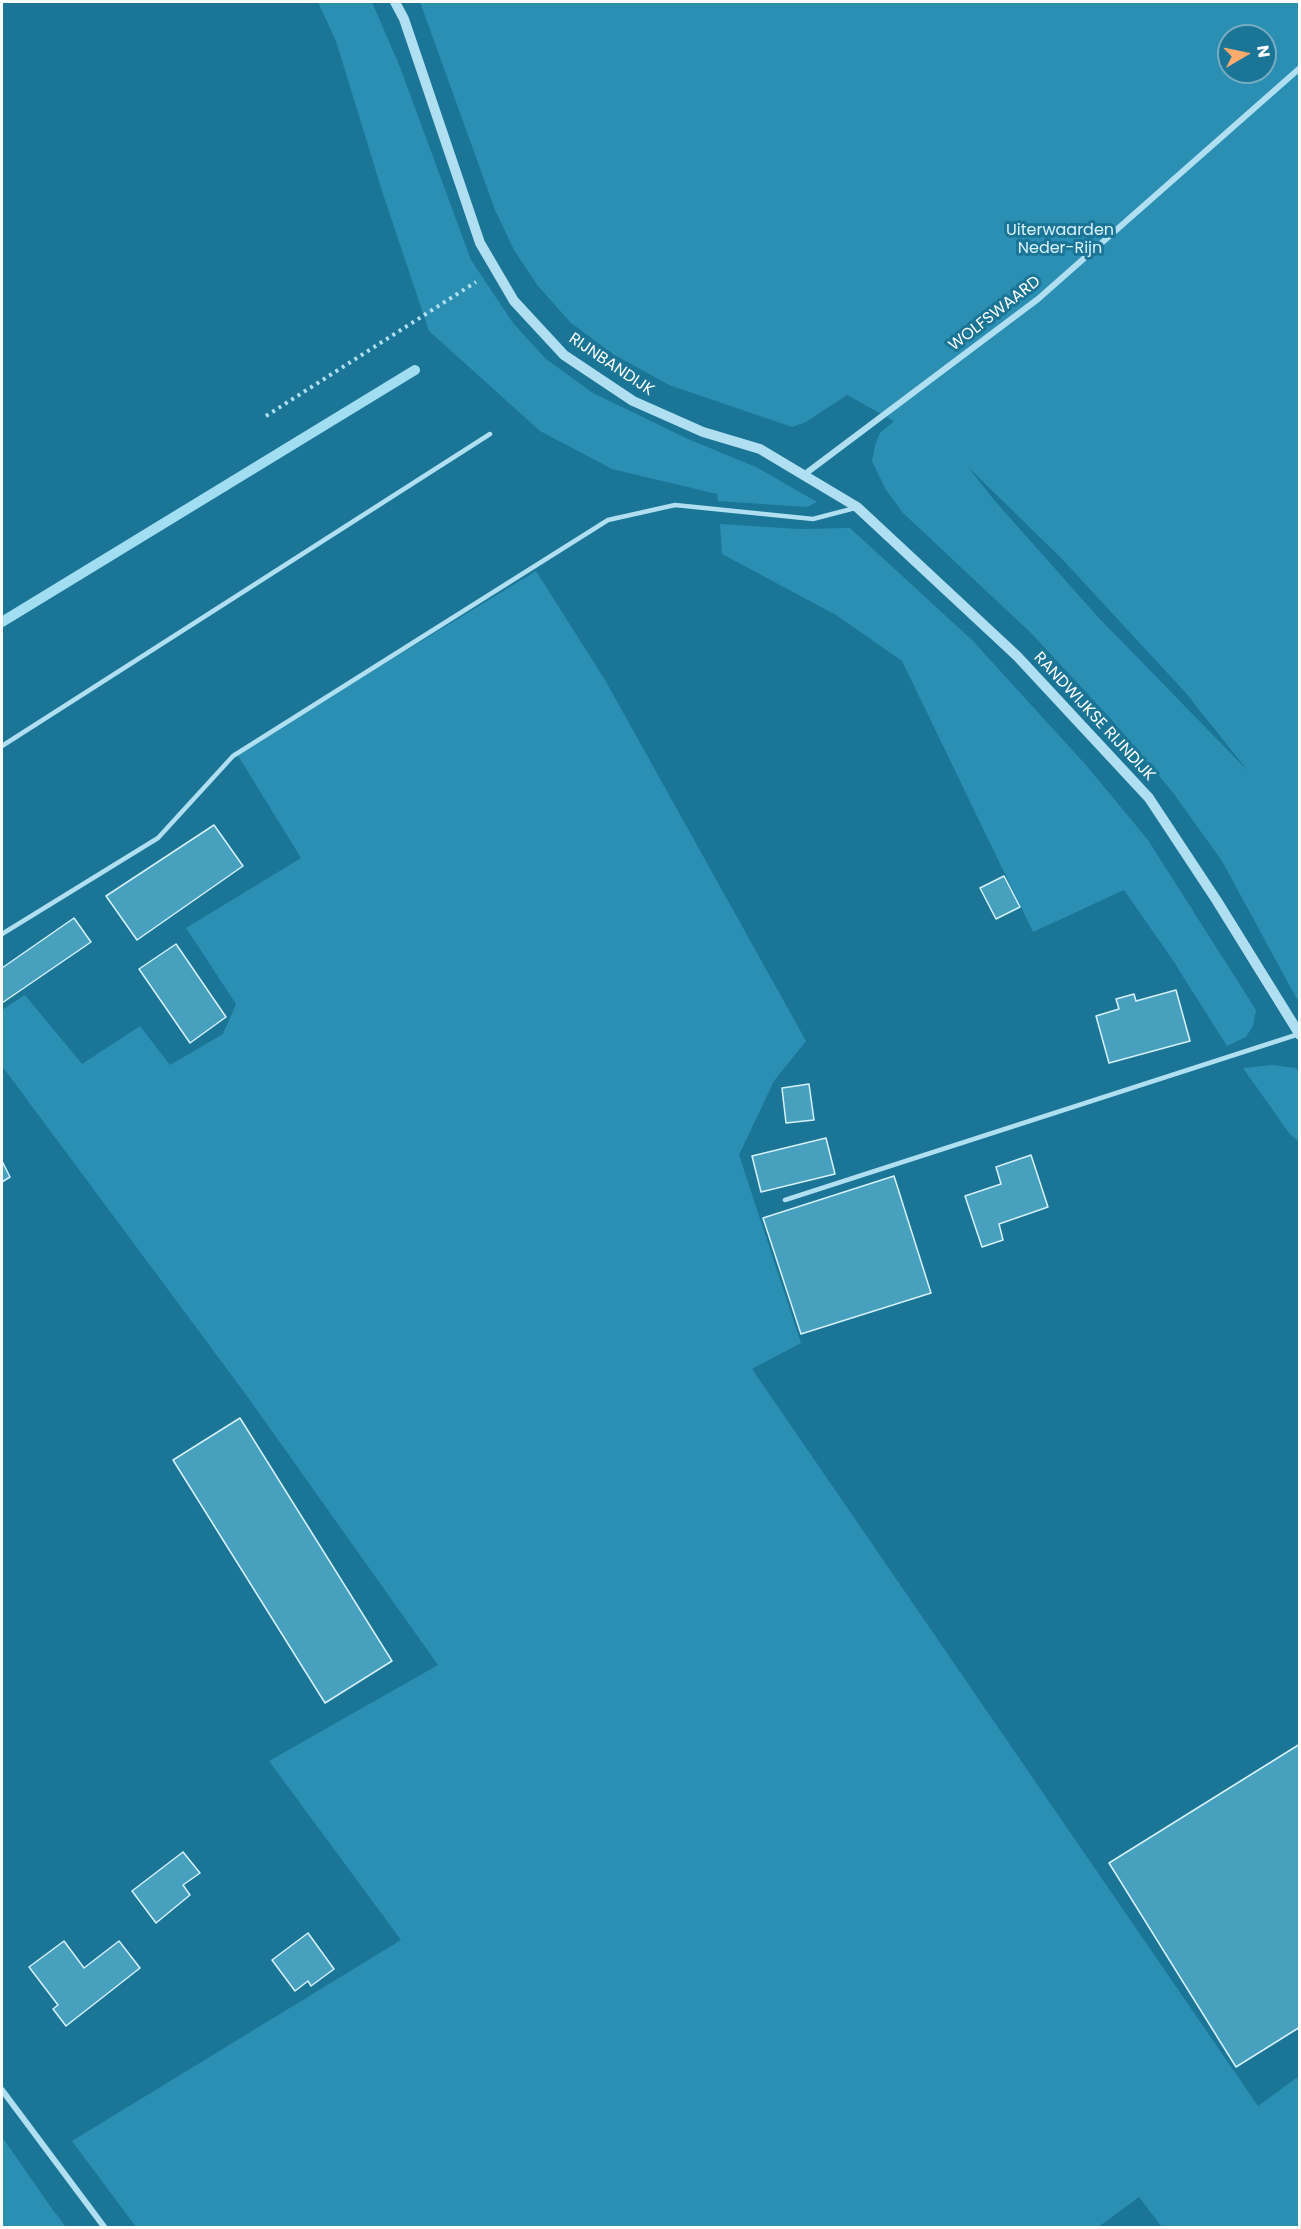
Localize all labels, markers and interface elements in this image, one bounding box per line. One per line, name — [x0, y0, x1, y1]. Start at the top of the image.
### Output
north arrow — [1217, 24, 1277, 84]
text: N — [1251, 44, 1276, 59]
park label: Uiterwaarden Neder-Rijn — [1006, 221, 1114, 259]
street label: WOLFSWAARD — [945, 272, 1045, 356]
street label: RIJNBANDIJK — [565, 329, 657, 401]
street label: RANDWIJKSE RIJNDIJK — [1029, 649, 1159, 785]

